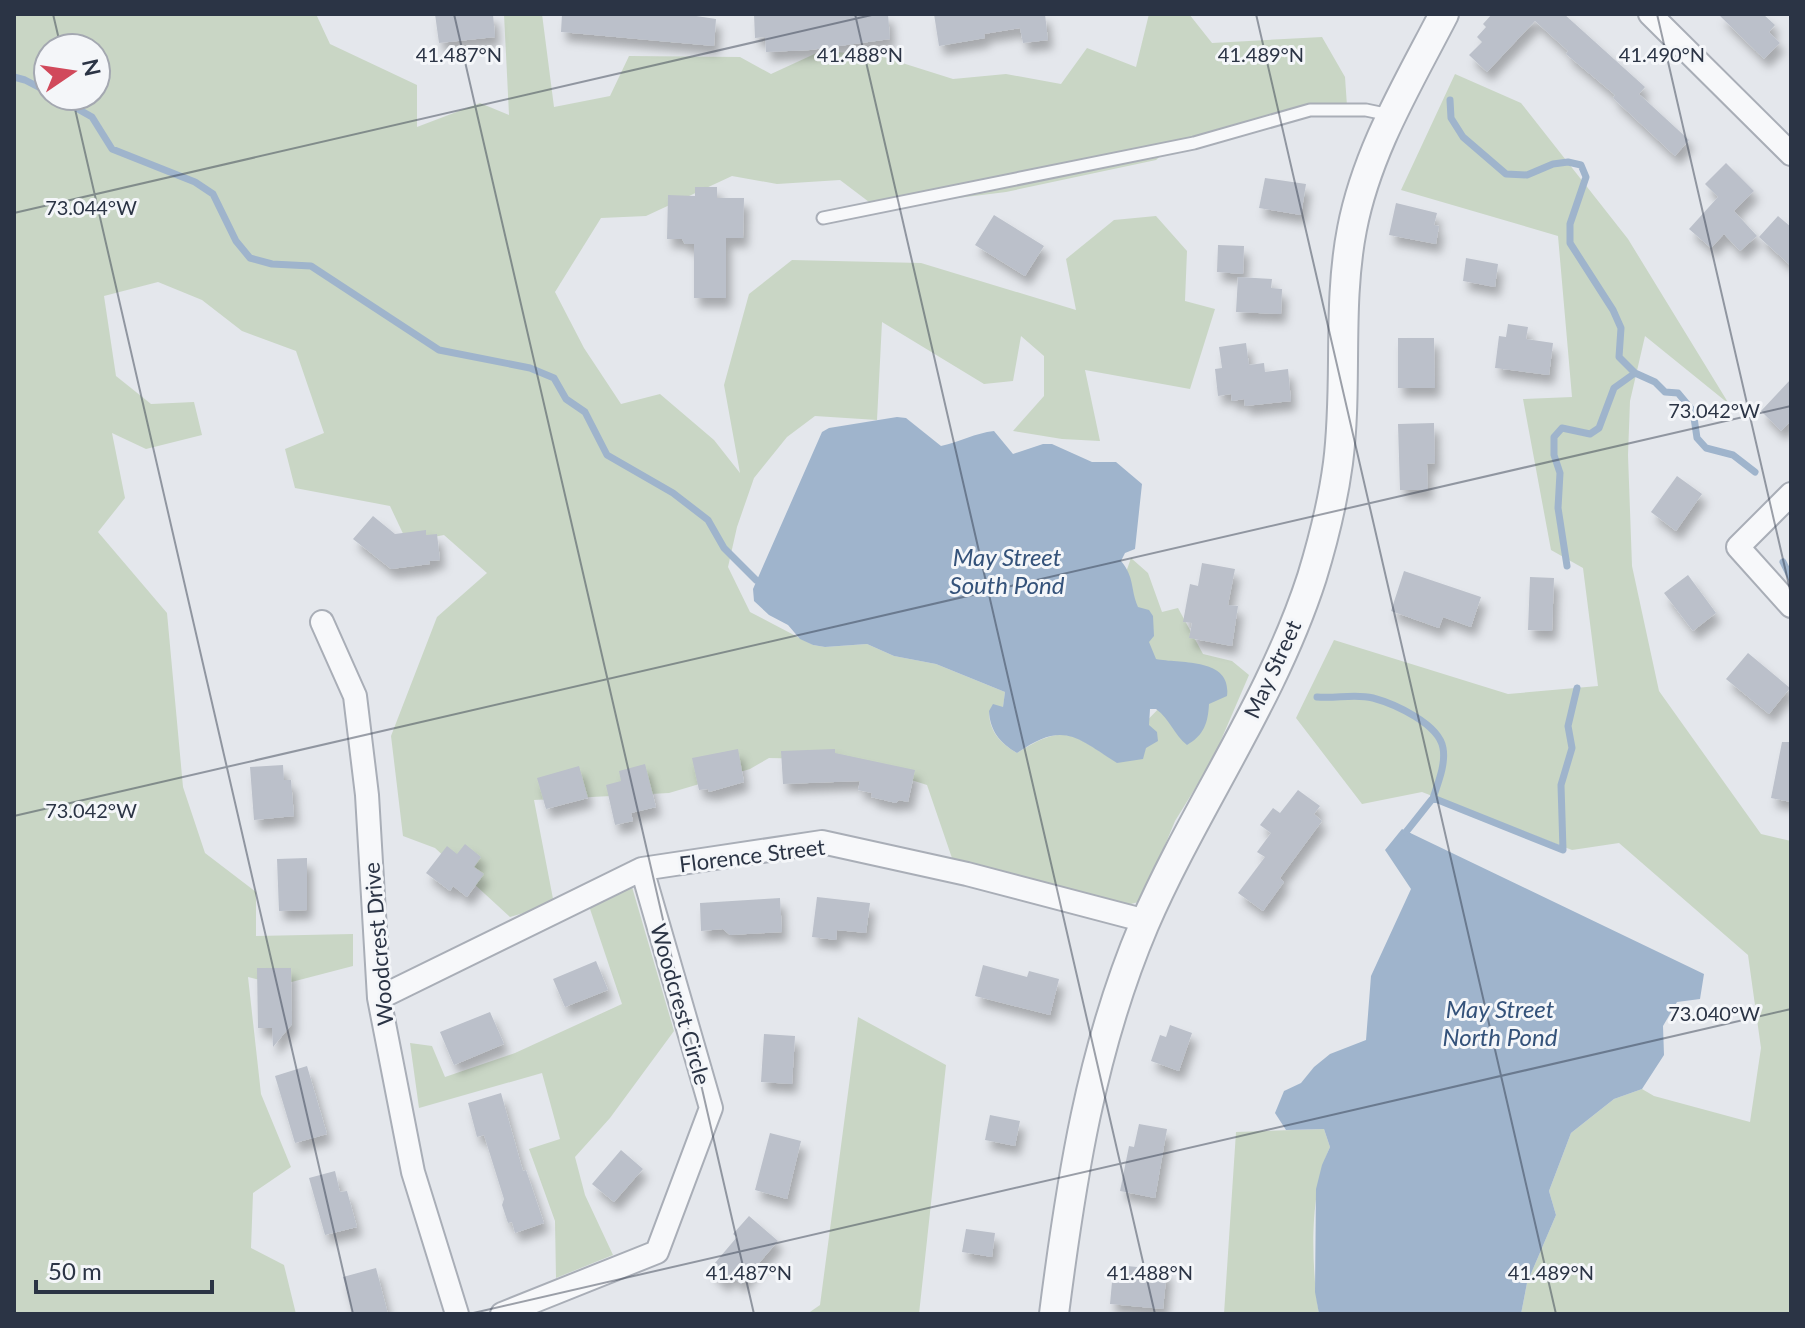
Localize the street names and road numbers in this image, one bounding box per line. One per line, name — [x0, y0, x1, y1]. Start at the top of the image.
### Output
street label: May Street — [1238, 616, 1306, 722]
street label: Florence Street — [677, 833, 827, 877]
street label: Woodcrest Drive — [357, 861, 399, 1027]
street label: Woodcrest Circle — [645, 920, 717, 1088]

